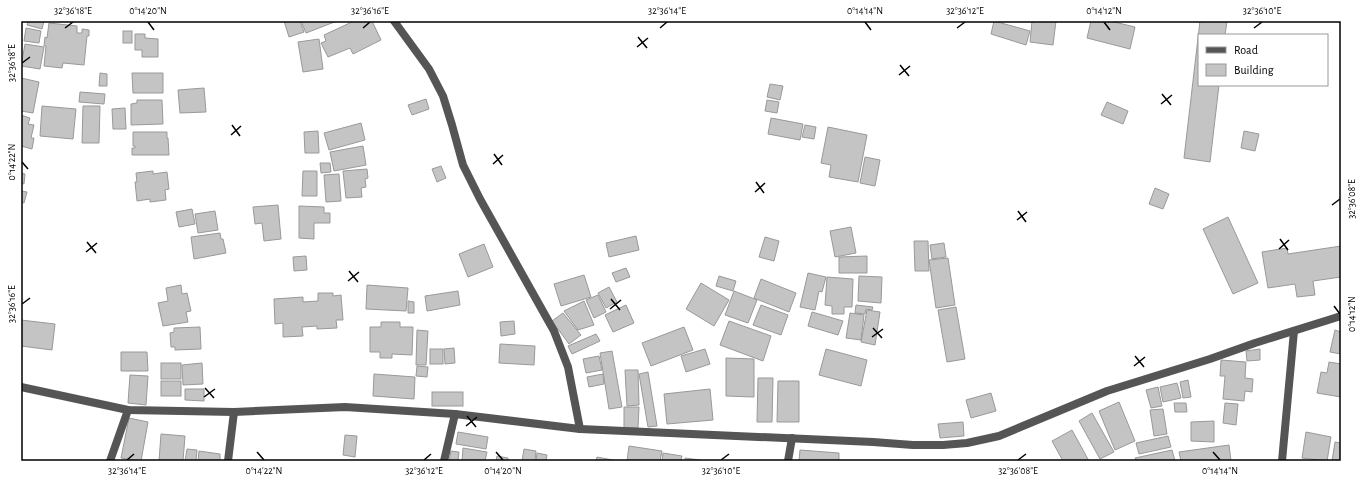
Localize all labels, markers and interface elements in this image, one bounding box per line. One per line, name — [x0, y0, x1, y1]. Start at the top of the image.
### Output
text: 32°36'18"E — [54, 6, 92, 16]
text: 0°14'20"N — [129, 6, 167, 16]
text: 32°36'16"E — [351, 6, 389, 16]
text: 32°36'14"E — [648, 6, 686, 16]
text: 0°14'14"N — [847, 6, 883, 16]
text: 32°36'12"E — [946, 6, 984, 16]
text: 0°14'12"N — [1086, 6, 1122, 16]
text: 32°36'10"E — [1243, 6, 1281, 16]
legend — [1198, 34, 1328, 86]
text: 32°36'18"E — [7, 44, 17, 82]
text: Road — [1234, 44, 1258, 56]
text: Building — [1234, 64, 1274, 76]
text: 0°14'22"N — [7, 144, 17, 180]
text: 32°36'08"E — [1347, 179, 1357, 219]
text: 32°36'16"E — [7, 285, 17, 323]
text: 0°14'12"N — [1347, 296, 1357, 332]
text: 32°36'14"E — [108, 466, 146, 476]
text: 0°14'22"N — [246, 466, 282, 476]
text: 32°36'12"E — [405, 466, 443, 476]
text: 0°14'20"N — [484, 466, 522, 476]
text: 32°36'10"E — [702, 466, 740, 476]
text: 32°36'08"E — [998, 466, 1038, 476]
text: 0°14'14"N — [1202, 466, 1238, 476]

